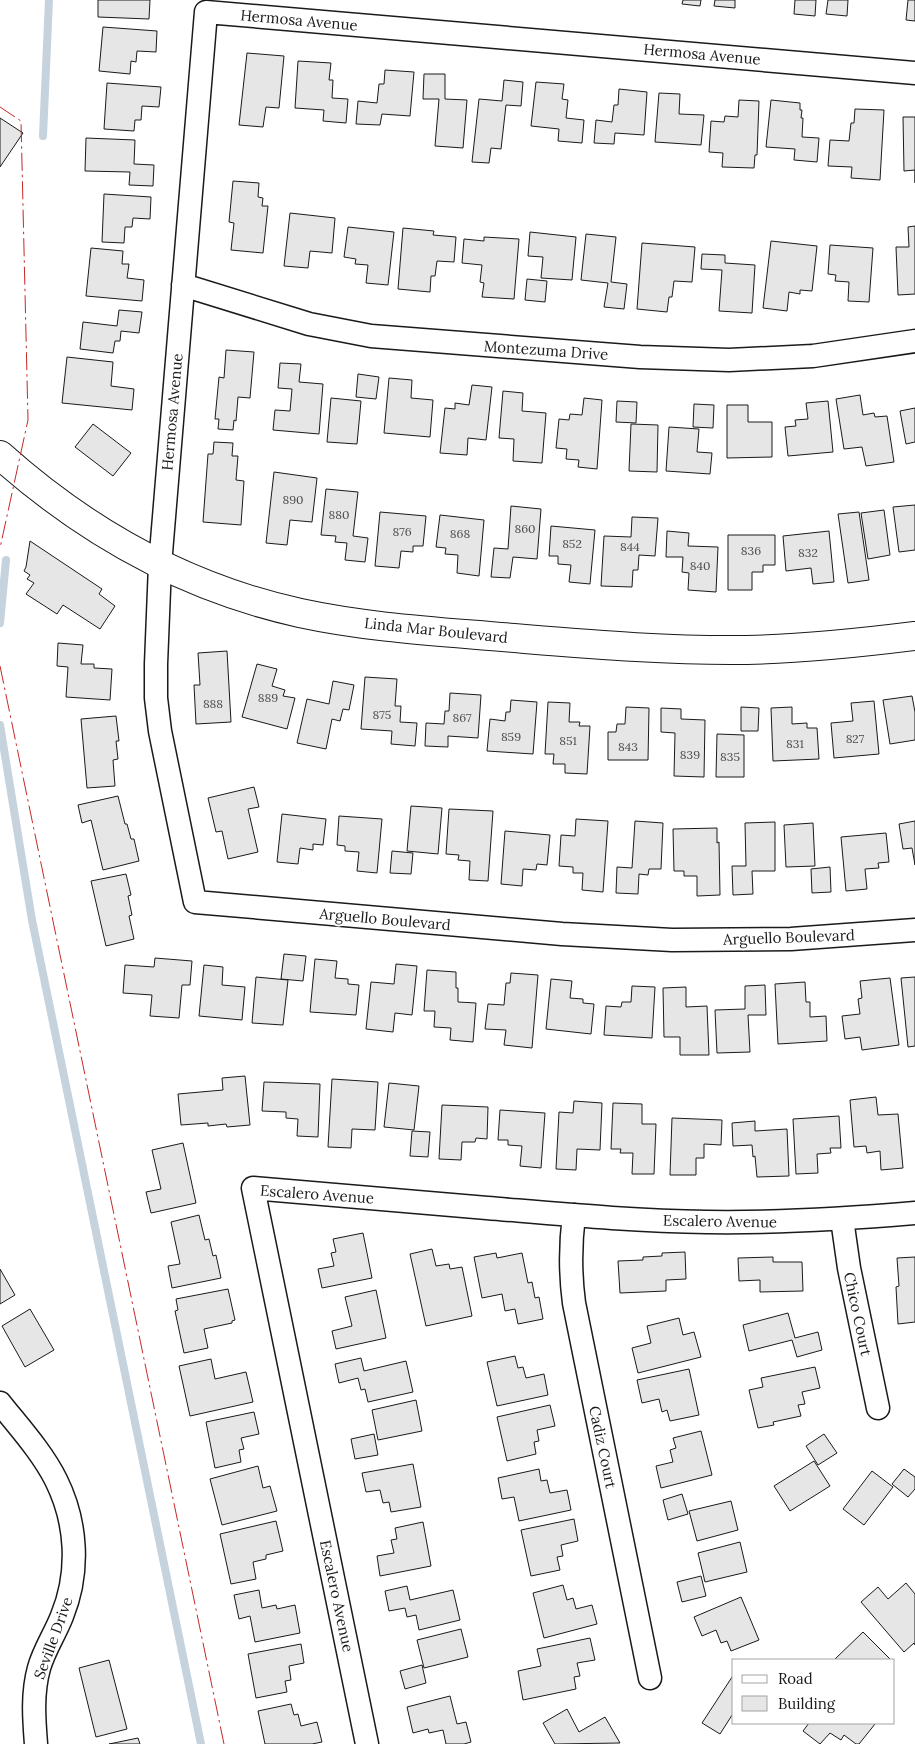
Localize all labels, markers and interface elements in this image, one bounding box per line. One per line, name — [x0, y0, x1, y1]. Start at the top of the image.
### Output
street label: Hermosa Avenue — [240, 5, 358, 35]
street label: Hermosa Avenue — [643, 39, 761, 69]
street label: Montezuma Drive — [483, 336, 609, 364]
street label: Hermosa Avenue — [157, 353, 187, 471]
house number: 890 — [282, 492, 304, 507]
house number: 880 — [329, 507, 349, 522]
house number: 860 — [514, 521, 536, 536]
house number: 876 — [392, 524, 412, 539]
house number: 868 — [450, 526, 470, 541]
house number: 852 — [562, 536, 582, 551]
house number: 844 — [620, 539, 640, 554]
house number: 836 — [741, 543, 761, 558]
house number: 832 — [798, 545, 818, 560]
house number: 840 — [690, 558, 710, 573]
street label: Linda Mar Boulevard — [363, 613, 509, 647]
house number: 889 — [258, 690, 278, 705]
house number: 888 — [203, 696, 223, 711]
house number: 875 — [373, 707, 391, 722]
house number: 867 — [452, 710, 472, 725]
house number: 859 — [501, 729, 521, 744]
house number: 827 — [846, 731, 865, 746]
house number: 851 — [559, 733, 577, 748]
house number: 831 — [786, 736, 804, 751]
house number: 843 — [618, 739, 638, 754]
house number: 839 — [680, 747, 700, 762]
house number: 835 — [720, 749, 740, 764]
street label: Arguello Boulevard — [318, 904, 451, 934]
street label: Arguello Boulevard — [722, 925, 855, 949]
street label: Escalero Avenue — [259, 1181, 375, 1207]
street label: Escalero Avenue — [663, 1211, 777, 1231]
street label: Chico Court — [840, 1270, 876, 1358]
street label: Cadiz Court — [585, 1404, 621, 1490]
street label: Escalero Avenue — [316, 1538, 358, 1654]
street label: Seville Drive — [29, 1594, 77, 1682]
legend — [732, 1659, 895, 1724]
text: Road — [778, 1669, 813, 1688]
text: Building — [778, 1694, 836, 1713]

